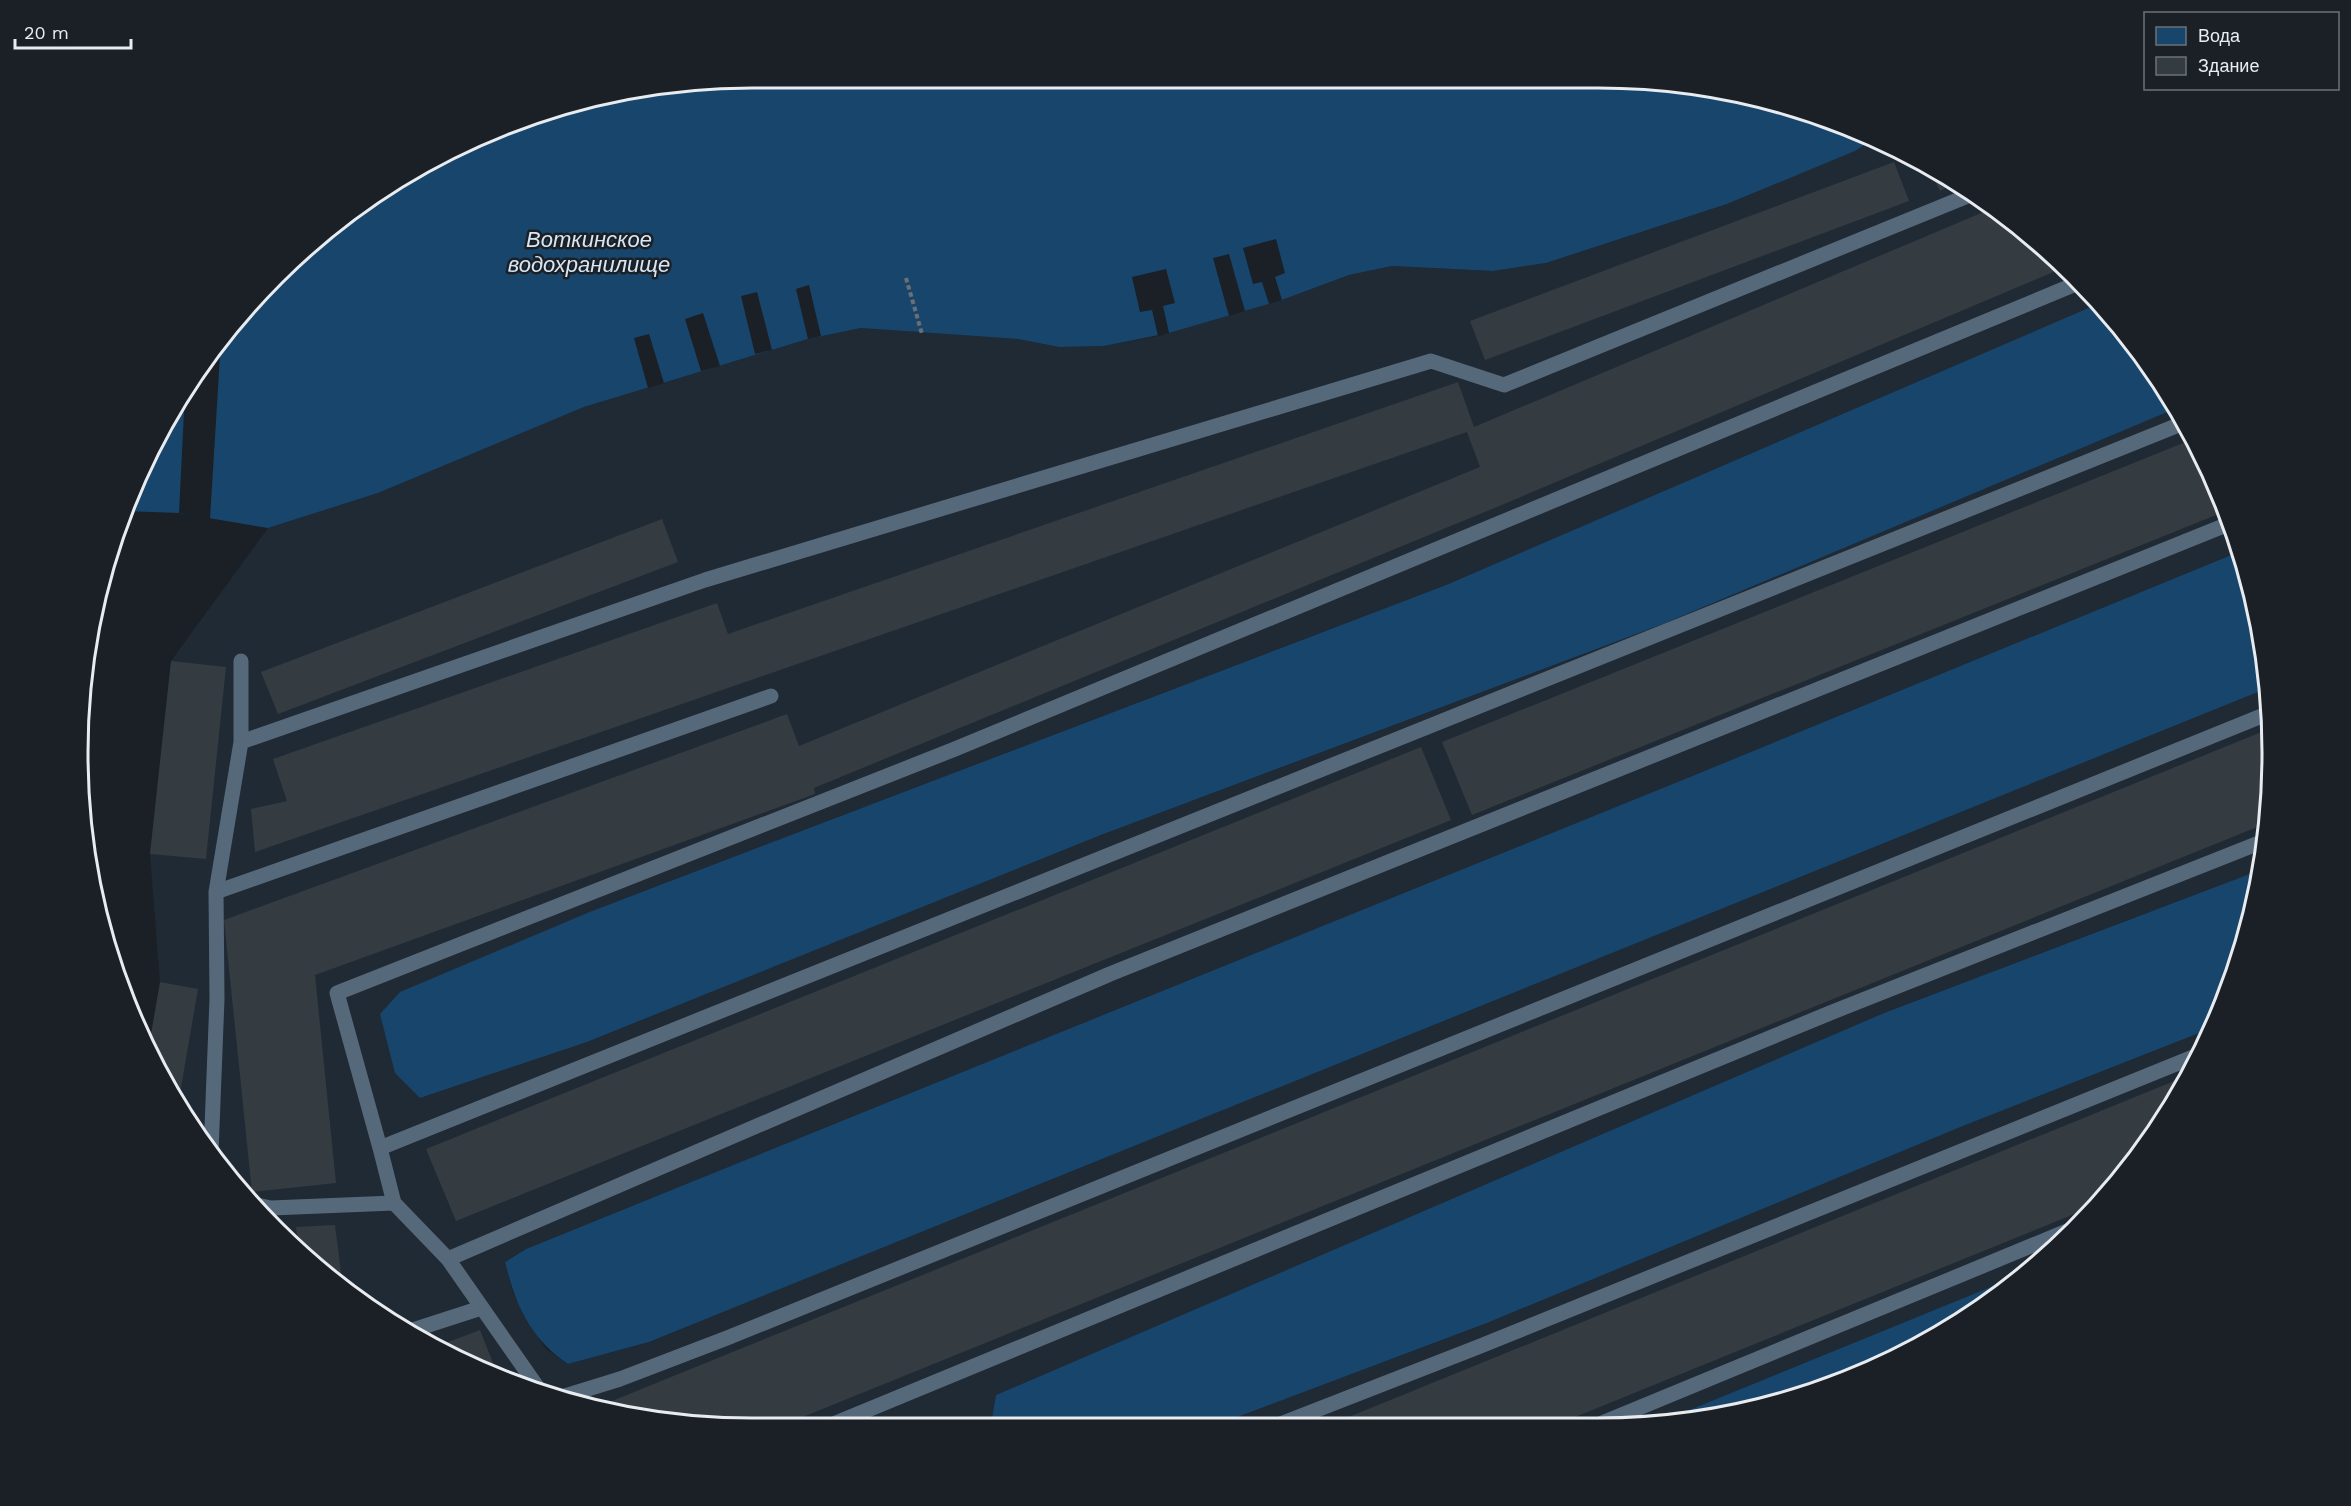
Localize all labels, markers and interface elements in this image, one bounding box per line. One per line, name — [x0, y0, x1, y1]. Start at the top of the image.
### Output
scale bar — [15, 12, 130, 50]
legend — [2144, 12, 2339, 90]
text: 20 m — [24, 22, 69, 43]
text: Вода — [2198, 25, 2241, 46]
text: Здание — [2198, 55, 2259, 76]
water label: Воткинское водохранилище — [508, 227, 670, 277]

